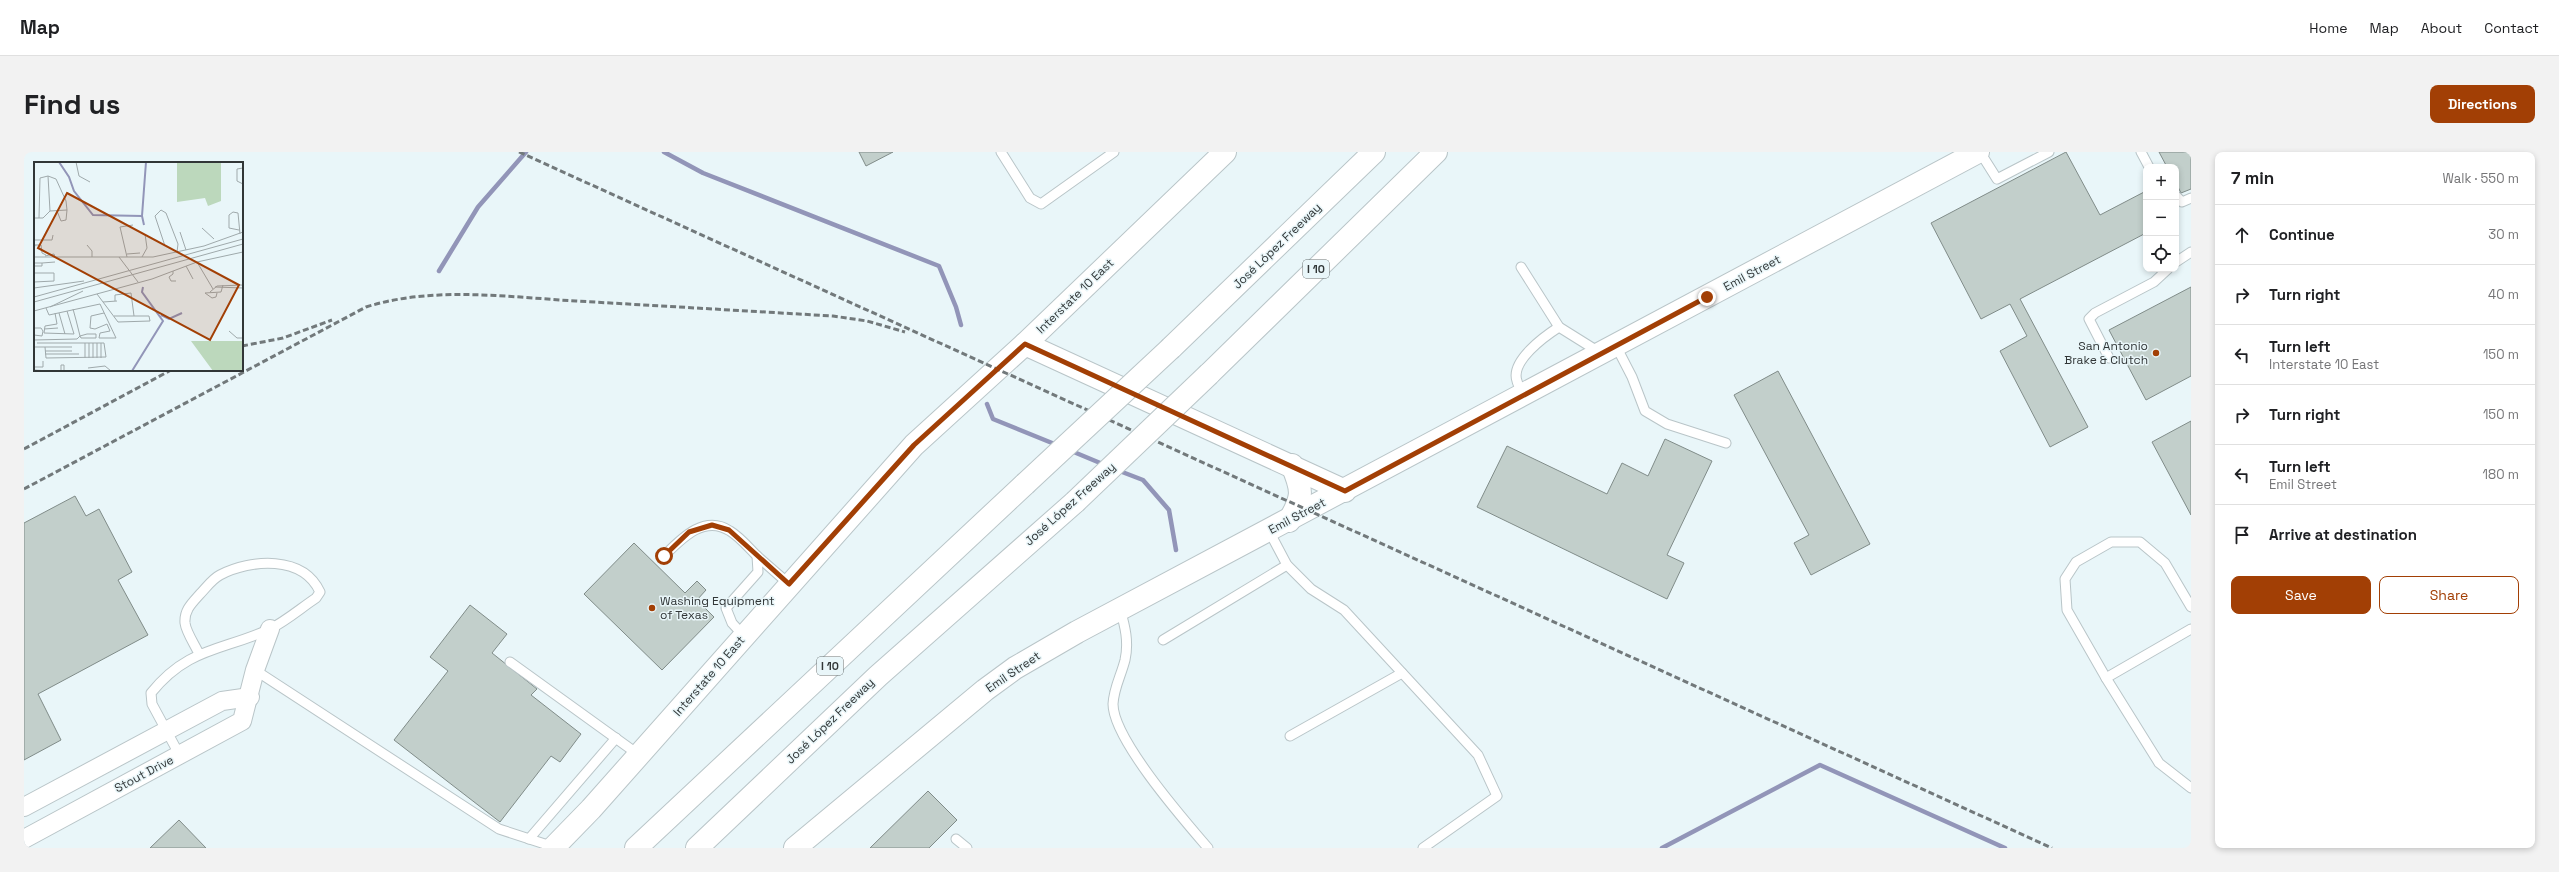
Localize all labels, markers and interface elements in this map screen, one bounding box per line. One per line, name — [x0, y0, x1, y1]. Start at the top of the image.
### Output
text: Map — [20, 15, 60, 40]
text: Home — [2309, 19, 2347, 37]
text: Map — [2369, 19, 2399, 37]
text: About — [2421, 19, 2462, 37]
text: Contact — [2484, 19, 2539, 37]
button: Directions — [2430, 85, 2535, 123]
text: Find us — [24, 86, 121, 122]
inset map — [34, 162, 243, 371]
map controls — [2143, 164, 2179, 272]
button: + — [2143, 164, 2179, 200]
text: 7 min — [2231, 167, 2274, 189]
text: Walk · 550 m — [2443, 170, 2519, 187]
street label: José López Freeway — [1229, 200, 1325, 292]
button: − — [2143, 200, 2179, 236]
icon: ahead — [2231, 224, 2253, 246]
text: Continue — [2269, 225, 2335, 244]
text: 30 m — [2488, 226, 2519, 243]
button: locate — [2143, 236, 2179, 272]
street label: Emil Street — [1721, 251, 1783, 295]
street label: Interstate 10 East — [1033, 255, 1117, 337]
road number: I 10 — [1303, 260, 1329, 278]
icon: right — [2231, 284, 2253, 306]
text: Turn right — [2269, 285, 2340, 304]
text: 40 m — [2488, 286, 2519, 303]
route end — [1698, 288, 1716, 306]
text: Turn left — [2269, 337, 2331, 356]
place label: San Antonio Brake & Clutch — [2064, 338, 2148, 368]
icon: left — [2231, 344, 2253, 366]
text: 150 m — [2483, 346, 2519, 363]
marker: San Antonio Brake & Clutch — [2151, 348, 2161, 358]
text: Interstate 10 East — [2269, 356, 2379, 373]
icon: right — [2231, 404, 2253, 426]
text: Turn right — [2269, 405, 2340, 424]
text: 150 m — [2483, 406, 2519, 423]
text: Turn left — [2269, 457, 2331, 476]
street label: José López Freeway — [1021, 459, 1119, 549]
icon: left — [2231, 464, 2253, 486]
text: 180 m — [2483, 466, 2519, 483]
text: Emil Street — [2269, 476, 2337, 493]
street label: Emil Street — [1266, 494, 1328, 538]
icon: arrive — [2231, 524, 2253, 546]
text: Arrive at destination — [2269, 525, 2417, 544]
route start — [655, 547, 673, 565]
button: Save — [2231, 576, 2371, 614]
button: Share — [2379, 576, 2519, 614]
place label: Washing Equipment of Texas — [660, 593, 775, 623]
marker: Washing Equipment of Texas — [647, 603, 657, 613]
street label: Interstate 10 East — [670, 632, 748, 720]
street label: Emil Street — [983, 648, 1043, 696]
road number: I 10 — [817, 657, 843, 675]
street label: José López Freeway — [782, 675, 878, 767]
street label: Stout Drive — [112, 752, 176, 796]

